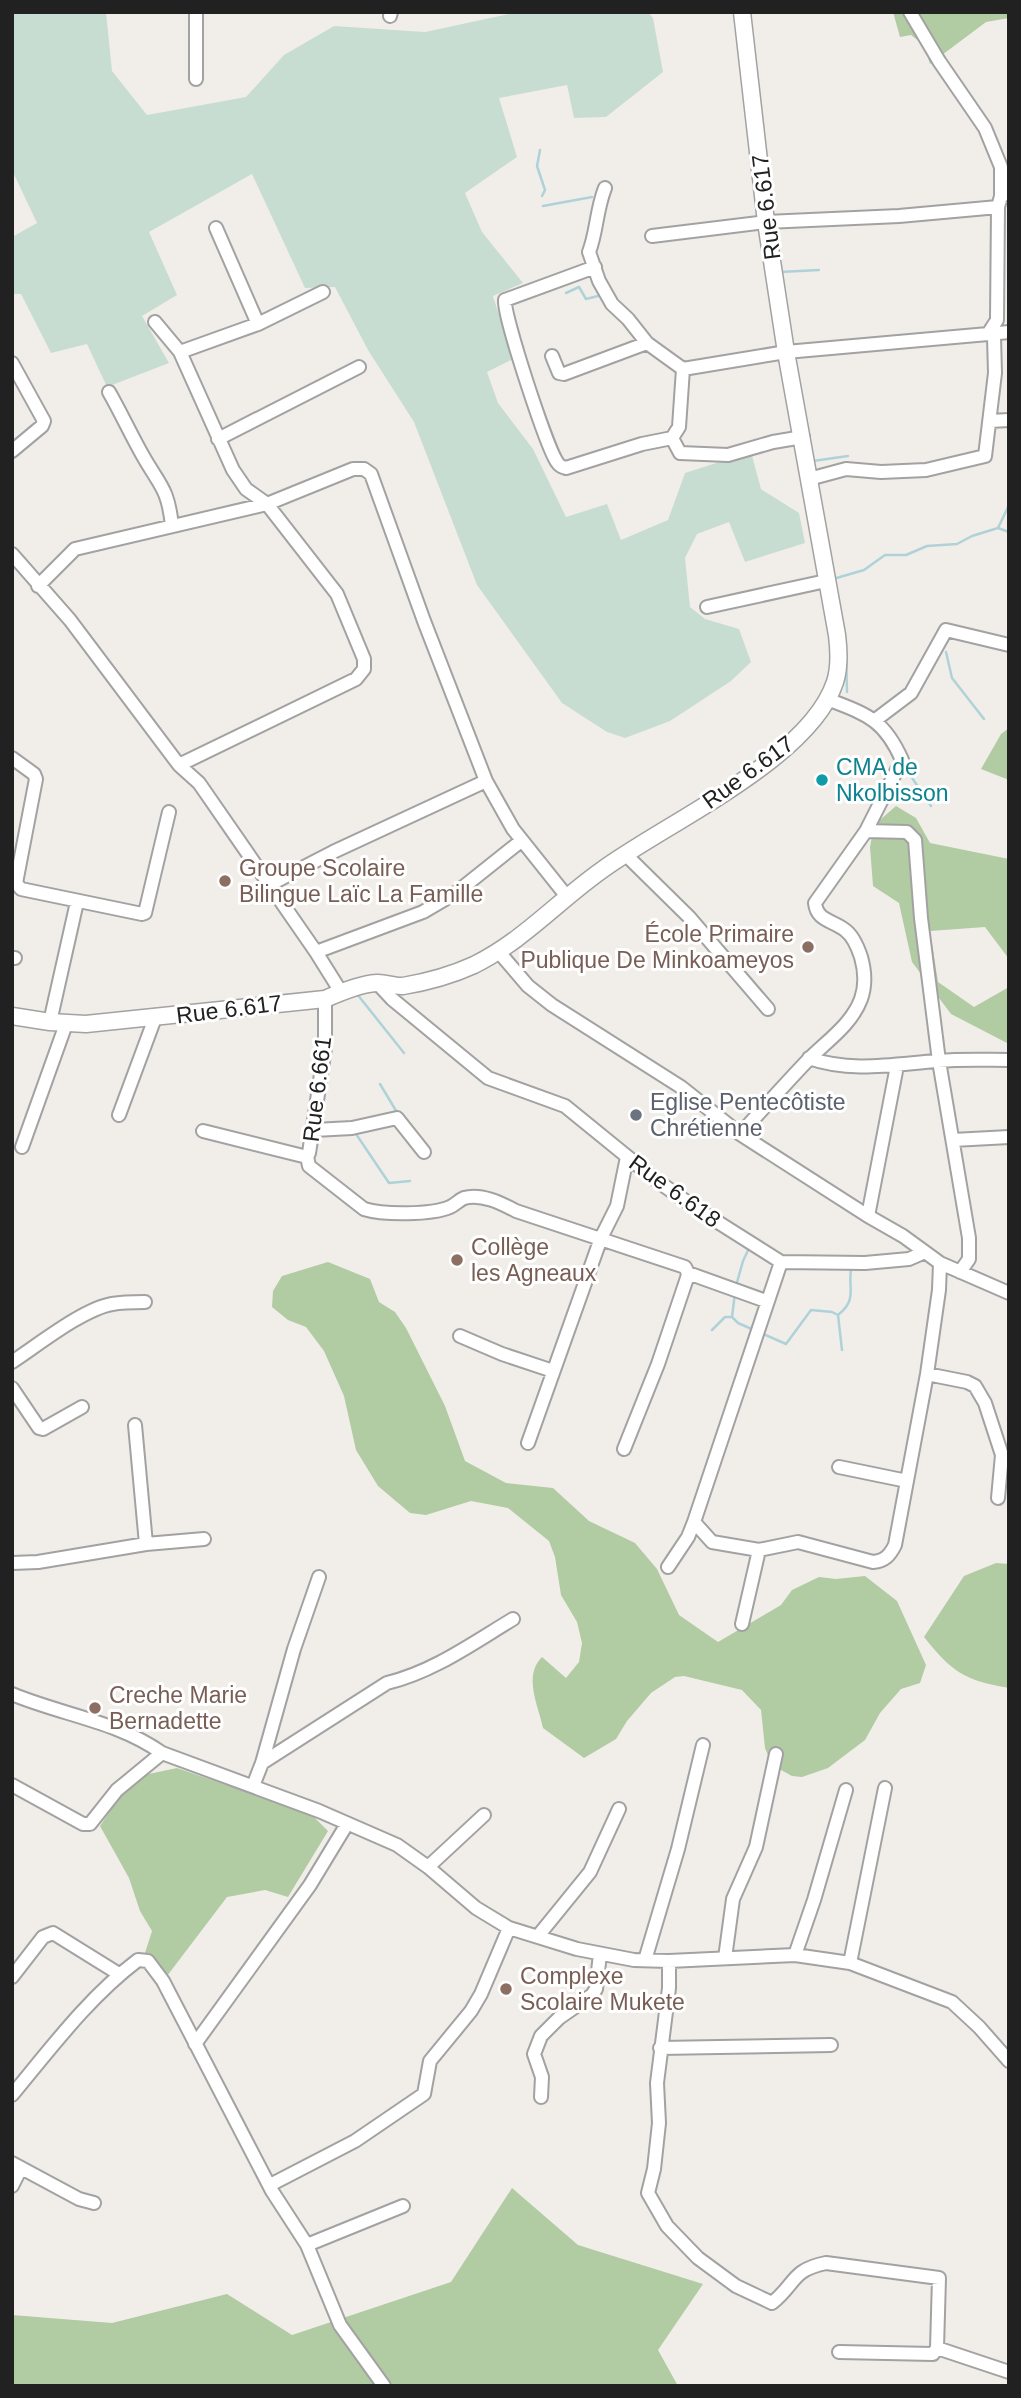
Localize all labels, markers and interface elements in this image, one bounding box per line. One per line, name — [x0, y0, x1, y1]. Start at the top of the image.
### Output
street label: Rue 6.617 — [747, 153, 785, 261]
street label: Rue 6.617 — [697, 730, 799, 814]
place label: CMA de Nkolbisson — [836, 754, 949, 806]
marker: CMA de Nkolbisson — [814, 772, 830, 788]
place label: Groupe Scolaire Bilingue Laïc La Famille — [239, 855, 483, 907]
marker: Groupe Scolaire Bilingue Laïc La Famille — [217, 873, 233, 889]
place label: École Primaire Publique De Minkoameyos — [520, 921, 794, 973]
marker: École Primaire Publique De Minkoameyos — [800, 939, 816, 955]
street label: Rue 6.617 — [175, 990, 283, 1028]
street label: Rue 6.661 — [298, 1035, 336, 1143]
place label: Eglise Pentecôtiste Chrétienne — [650, 1089, 846, 1141]
marker: Eglise Pentecôtiste Chrétienne — [628, 1107, 644, 1123]
street label: Rue 6.618 — [624, 1149, 726, 1233]
place label: Collège les Agneaux — [471, 1234, 597, 1286]
marker: Collège les Agneaux — [449, 1252, 465, 1268]
place label: Creche Marie Bernadette — [109, 1682, 247, 1734]
marker: Creche Marie Bernadette — [87, 1700, 103, 1716]
place label: Complexe Scolaire Mukete — [520, 1963, 685, 2015]
marker: Complexe Scolaire Mukete — [498, 1981, 514, 1997]

